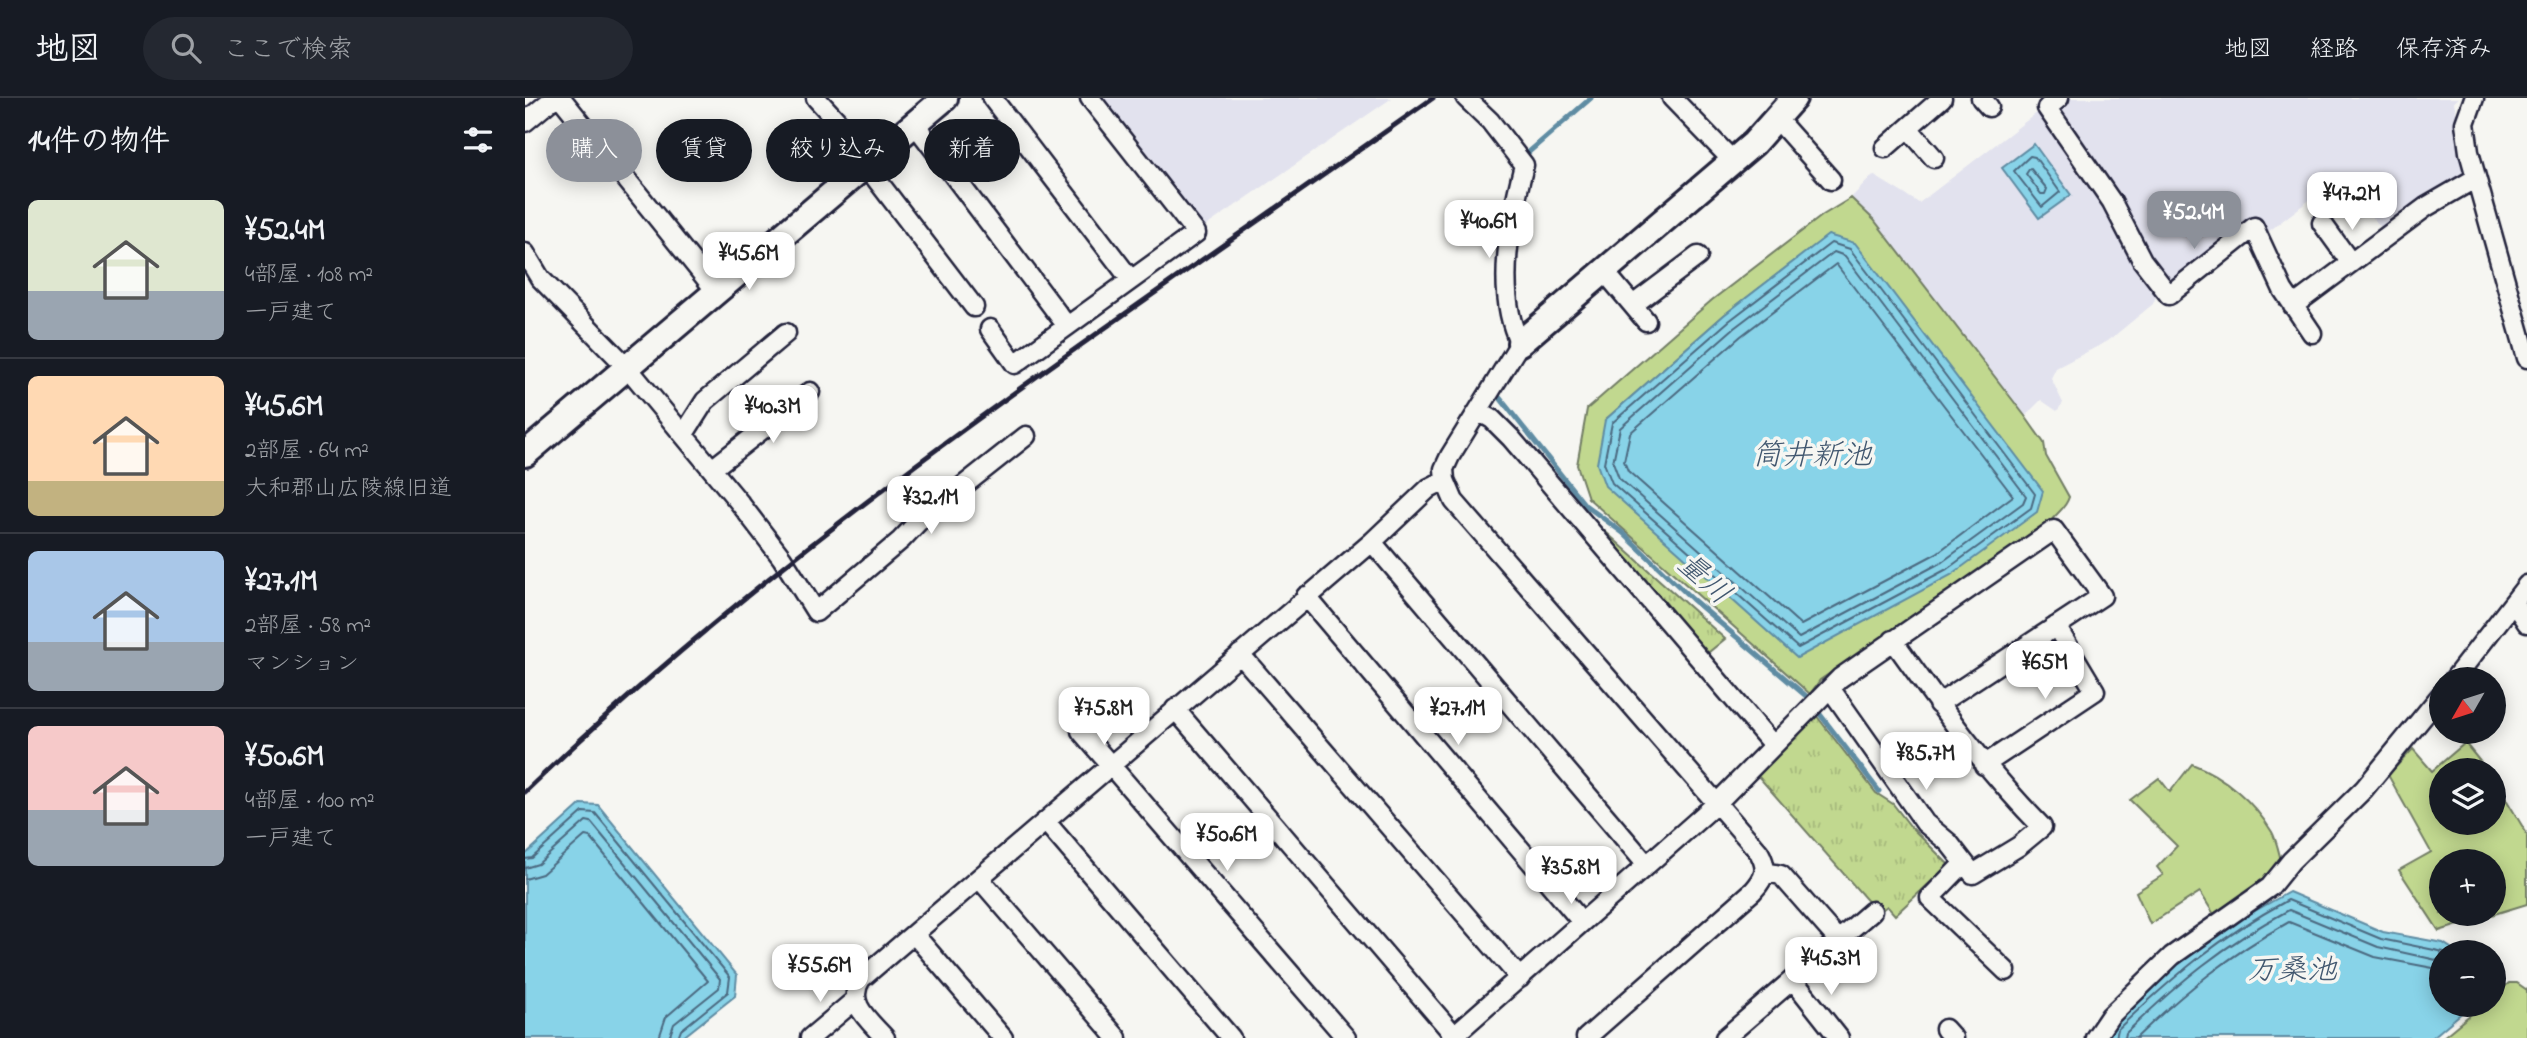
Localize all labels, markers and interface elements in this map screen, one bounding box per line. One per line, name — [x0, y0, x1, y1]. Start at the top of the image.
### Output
search box — [143, 17, 633, 80]
text: 地図 — [35, 27, 101, 75]
icon: search — [167, 29, 205, 67]
text: ここで検索 — [223, 32, 353, 70]
text: 地図 — [2224, 33, 2272, 68]
text: 経路 — [2310, 33, 2358, 68]
text: 保存済み — [2396, 33, 2492, 68]
chip: 購入 — [546, 119, 642, 182]
chip: 賃貸 — [656, 119, 752, 182]
chip: 絞り込み — [766, 119, 910, 182]
chip: 新着 — [924, 119, 1020, 182]
text: 14件の物件 — [28, 121, 170, 165]
icon: filters — [459, 121, 497, 159]
pin: ¥47.2M — [2295, 172, 2409, 232]
text: ¥47.2M — [2323, 178, 2381, 211]
pin: ¥52.4M — [2137, 192, 2251, 251]
text: ¥52.4M — [2163, 197, 2225, 230]
pin: ¥40.6M — [1432, 200, 1546, 260]
text: ¥40.6M — [1460, 206, 1518, 239]
text: ¥52.4M — [245, 210, 325, 254]
icon: home — [84, 228, 168, 312]
pin: ¥45.6M — [692, 232, 806, 292]
text: ¥45.6M — [719, 238, 779, 271]
text: 4部屋 · 108 m² — [245, 259, 373, 292]
text: 一戸建て — [245, 297, 337, 330]
text: ¥45.6M — [245, 386, 324, 430]
pin: ¥40.3M — [716, 386, 830, 445]
text: ¥40.3M — [745, 391, 801, 424]
icon: home — [84, 404, 168, 488]
text: 2部屋 · 64 m² — [245, 435, 369, 468]
water label: 筒井新池 — [1752, 435, 1873, 479]
text: 大和郡山広陵線旧道 — [245, 473, 452, 506]
pin: ¥32.1M — [874, 476, 988, 536]
text: ¥32.1M — [903, 482, 959, 515]
water label: 量川 — [1666, 544, 1740, 617]
text: ¥27.1M — [245, 561, 318, 605]
icon: home — [84, 579, 168, 663]
text: 2部屋 · 58 m² — [245, 610, 371, 643]
pin: ¥65M — [2004, 642, 2086, 701]
text: ¥65M — [2022, 647, 2068, 680]
text: マンション — [245, 648, 359, 681]
north arrow — [2429, 667, 2506, 744]
map controls — [2429, 667, 2506, 1017]
pin: ¥75.8M — [1047, 688, 1161, 747]
pin: ¥27.1M — [1401, 688, 1515, 747]
text: ¥75.8M — [1075, 693, 1133, 726]
text: ¥27.1M — [1430, 693, 1486, 726]
pin: ¥85.7M — [1869, 732, 1983, 792]
text: ¥50.6M — [245, 736, 324, 780]
text: ¥85.7M — [1897, 738, 1955, 771]
icon: home — [84, 754, 168, 838]
button: layers — [2429, 758, 2506, 835]
text: 4部屋 · 100 m² — [245, 785, 375, 818]
pin: ¥50.6M — [1170, 814, 1284, 873]
text: ¥50.6M — [1197, 819, 1257, 852]
text: 一戸建て — [245, 823, 337, 856]
pin: ¥35.8M — [1514, 846, 1628, 906]
button: + — [2429, 849, 2506, 926]
text: ¥35.8M — [1542, 852, 1600, 885]
pin: ¥45.3M — [1774, 937, 1888, 997]
button: − — [2429, 940, 2506, 1017]
text: ¥45.3M — [1801, 943, 1861, 976]
pin: ¥55.6M — [763, 944, 877, 1004]
text: ¥55.6M — [788, 950, 852, 983]
water label: 万桑池 — [2247, 950, 2338, 994]

